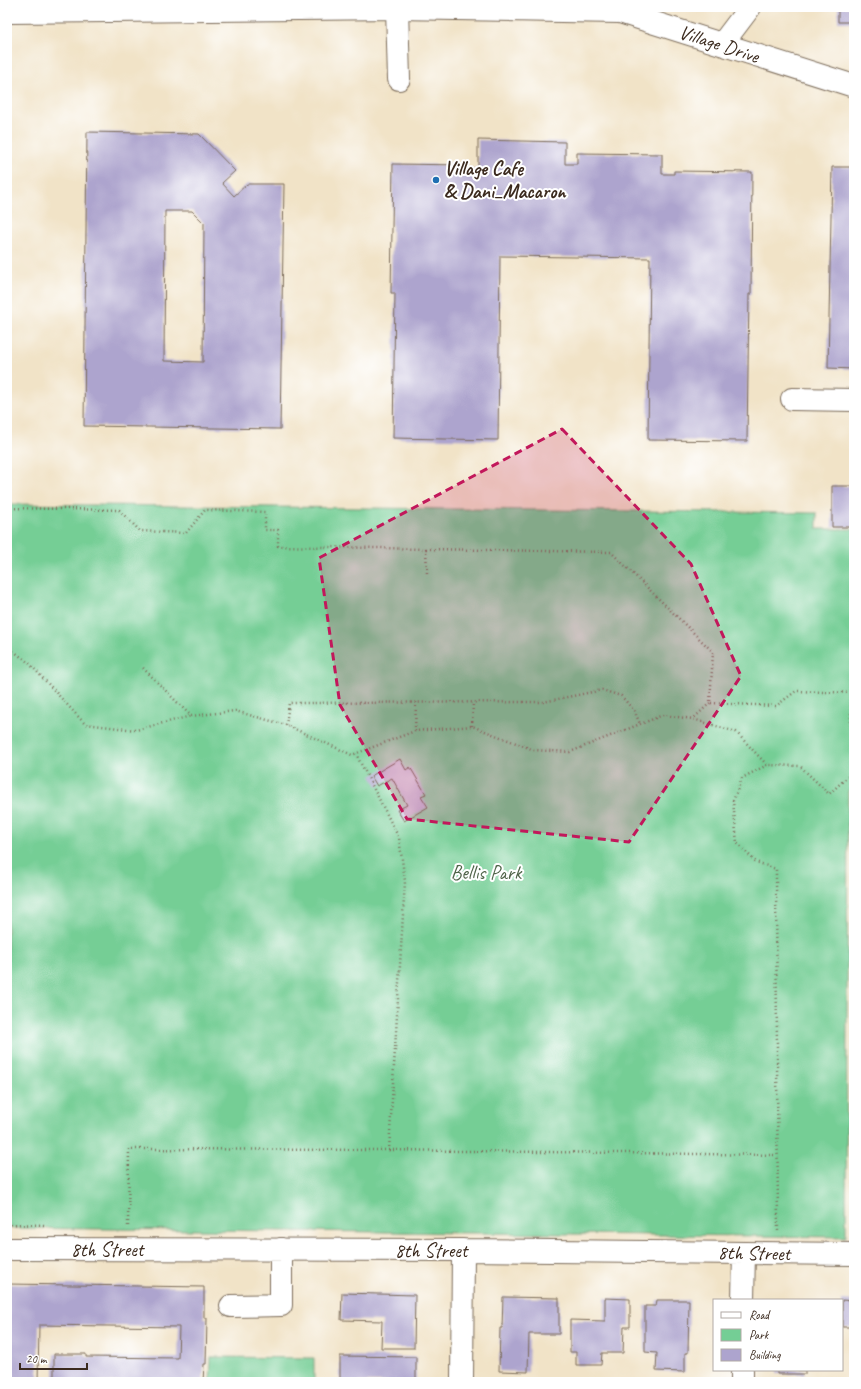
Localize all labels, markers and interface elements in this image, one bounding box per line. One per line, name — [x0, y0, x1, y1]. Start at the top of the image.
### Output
street label: Village Drive — [676, 19, 764, 69]
place label: Village Cafe & Dani_Macaron — [444, 156, 567, 204]
marker: Village Cafe & Dani_Macaron — [431, 175, 441, 185]
park label: Bellis Park — [451, 860, 523, 885]
street label: 8th Street — [71, 1237, 146, 1262]
street label: 8th Street — [395, 1238, 470, 1263]
street label: 8th Street — [717, 1240, 793, 1266]
legend — [713, 1299, 843, 1371]
text: Road — [749, 1307, 771, 1323]
text: Park — [749, 1327, 770, 1343]
scale bar — [20, 1345, 87, 1371]
text: Building — [749, 1347, 781, 1363]
text: 20 m — [26, 1351, 48, 1367]

